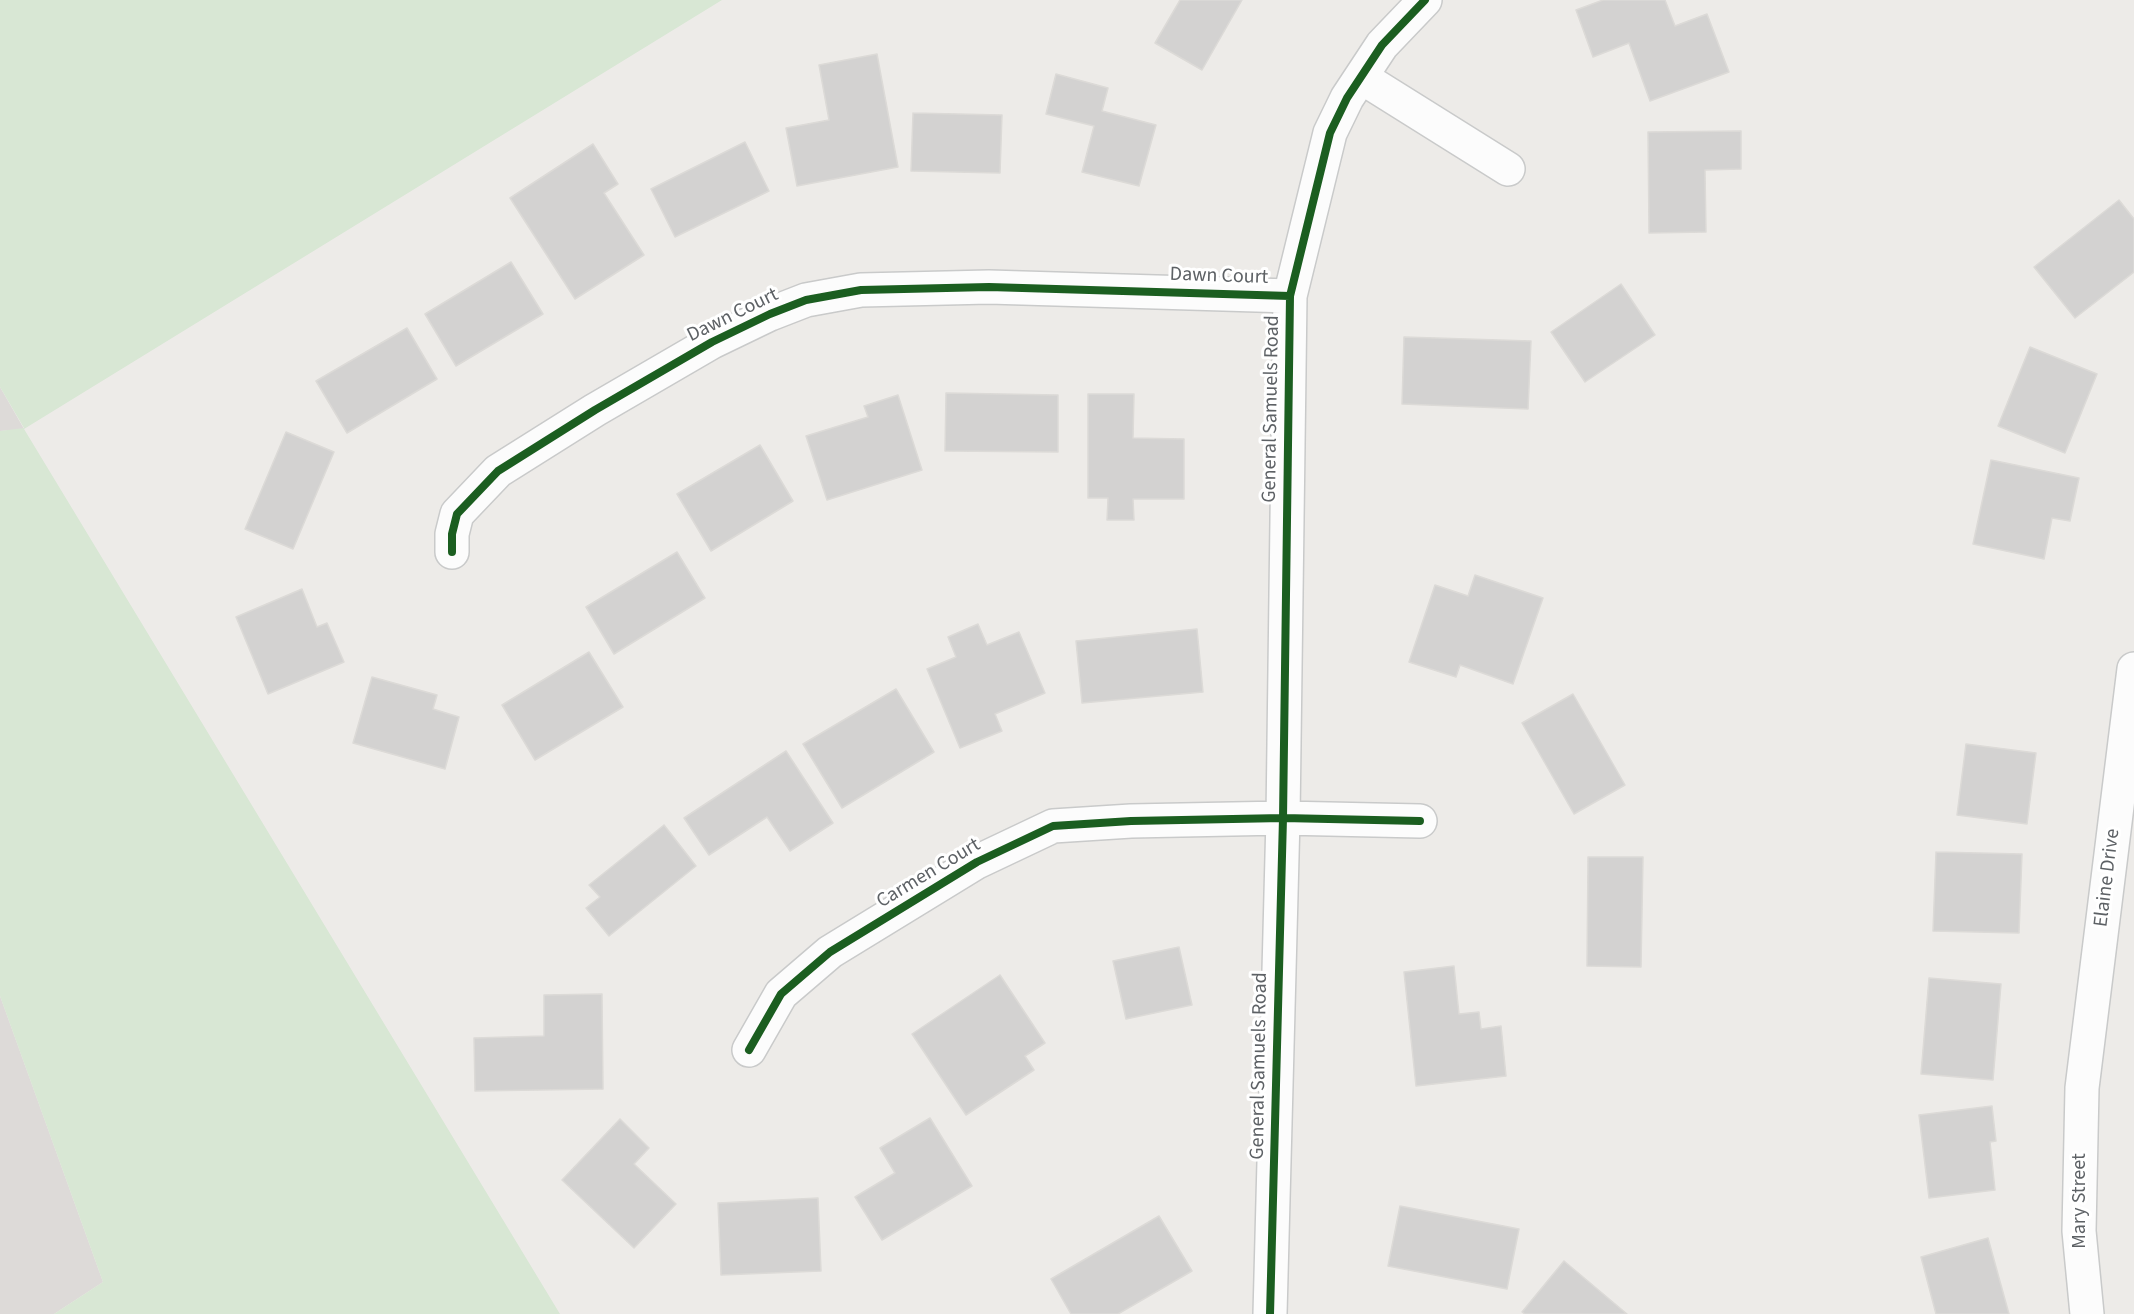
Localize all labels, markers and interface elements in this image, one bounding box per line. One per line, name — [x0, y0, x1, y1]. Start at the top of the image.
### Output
street label: Dawn Court — [1169, 263, 1269, 291]
street label: Dawn Court — [683, 284, 783, 348]
street label: General Samuels Road — [1258, 315, 1286, 503]
street label: Elaine Drive — [2090, 827, 2126, 929]
street label: Carmen Court — [873, 834, 985, 914]
street label: General Samuels Road — [1246, 972, 1274, 1160]
street label: Mary Street — [2069, 1153, 2093, 1249]

